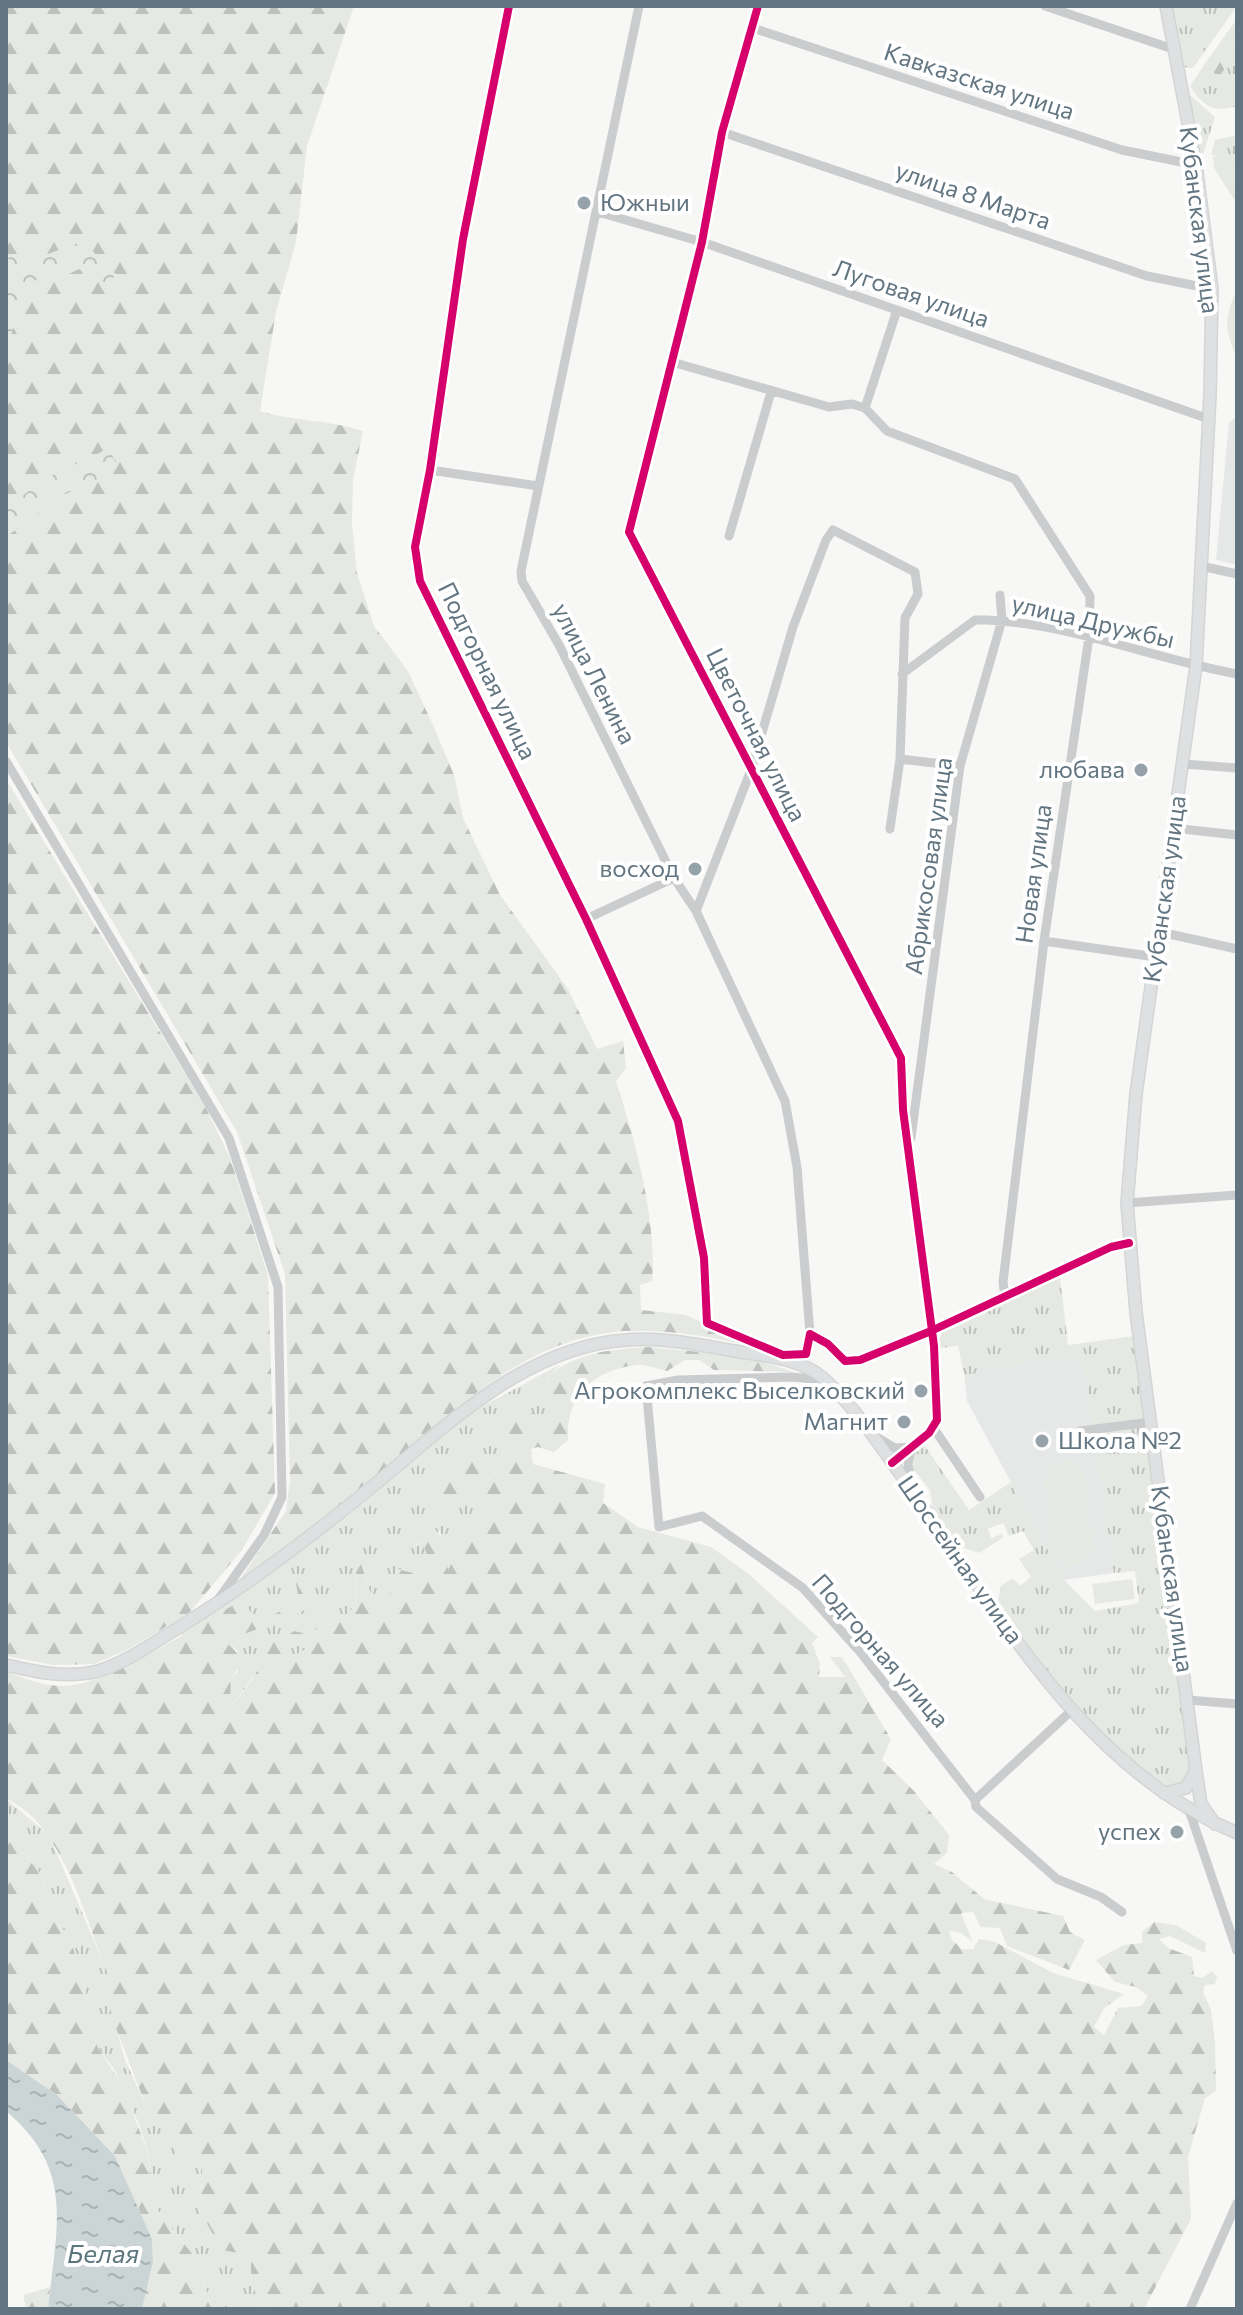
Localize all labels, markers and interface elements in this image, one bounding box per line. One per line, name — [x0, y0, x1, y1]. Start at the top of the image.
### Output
street label: Кавказская улица — [881, 36, 1078, 125]
street label: Кубанская улица — [1175, 125, 1226, 315]
street label: улица 8 Марта — [892, 154, 1055, 235]
place label: Южныи — [600, 187, 690, 216]
marker: Южныи — [575, 194, 593, 212]
street label: Луговая улица — [830, 252, 993, 333]
street label: Подгорная улица — [433, 577, 544, 764]
street label: улица Дружбы — [1009, 588, 1178, 653]
street label: улица Ленина — [547, 598, 643, 749]
street label: Цветочная улица — [701, 643, 814, 826]
place label: любава — [1039, 754, 1125, 783]
street label: Абрикосовая улица — [898, 755, 957, 976]
marker: любава — [1132, 761, 1150, 779]
street label: Кубанская улица — [1136, 793, 1191, 984]
street label: Новая улица — [1008, 802, 1057, 945]
place label: восход — [600, 853, 679, 882]
marker: восход — [686, 860, 704, 878]
place label: Агрокомплекс Выселковский — [574, 1375, 905, 1404]
marker: Агрокомплекс Выселковский — [912, 1382, 930, 1400]
place label: Магнит — [804, 1406, 888, 1435]
marker: Магнит — [895, 1413, 913, 1431]
place label: Школа №2 — [1058, 1425, 1182, 1454]
marker: Школа №2 — [1033, 1432, 1051, 1450]
street label: Шоссейная улица — [892, 1469, 1030, 1649]
street label: Кубанская улица — [1146, 1483, 1201, 1674]
street label: Подгорная улица — [807, 1567, 956, 1733]
place label: успех — [1098, 1816, 1161, 1845]
marker: успех — [1168, 1823, 1186, 1841]
water label: Белая — [67, 2237, 139, 2268]

